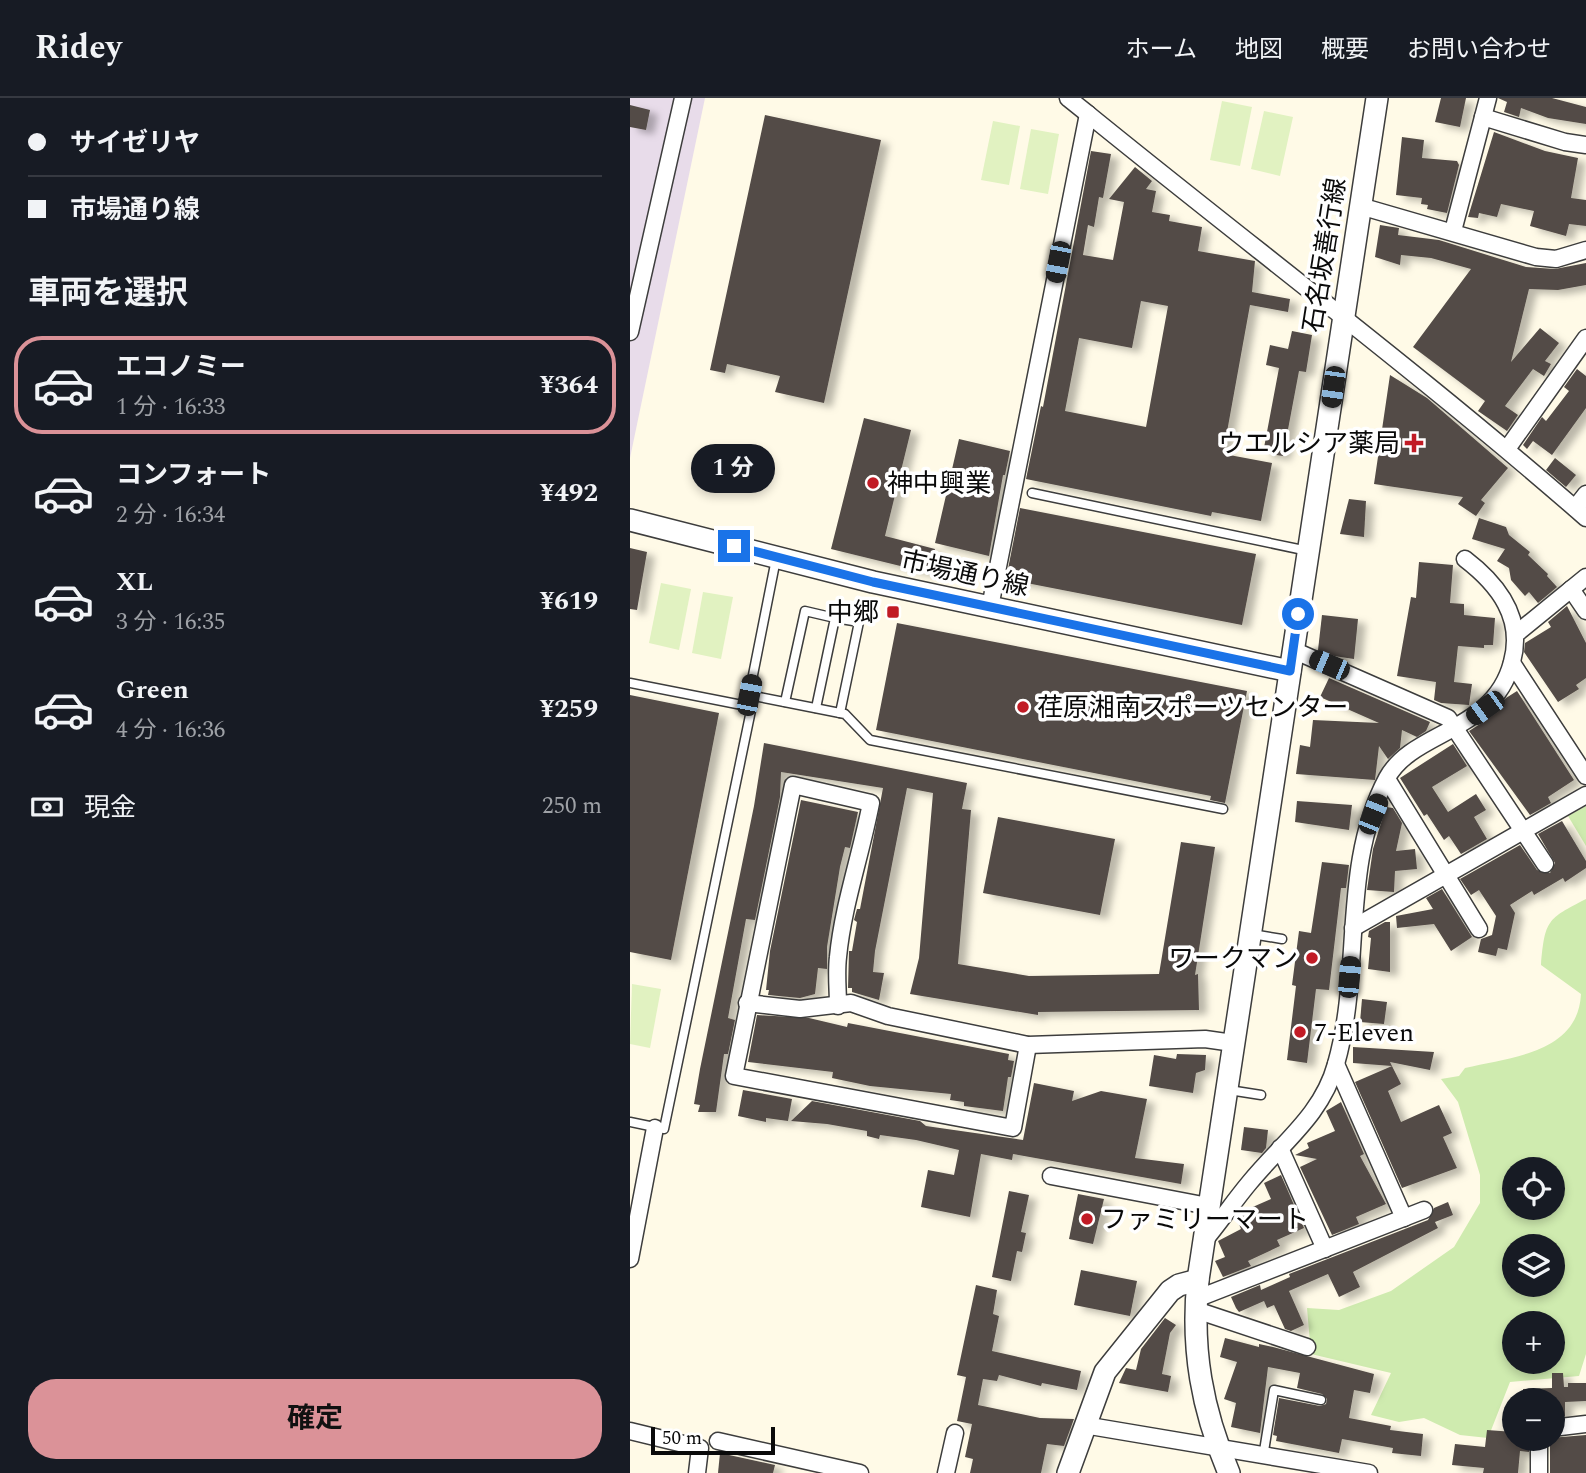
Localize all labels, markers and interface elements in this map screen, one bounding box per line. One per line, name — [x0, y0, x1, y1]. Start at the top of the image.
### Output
text: Ridey — [35, 23, 122, 73]
text: ホーム — [1126, 32, 1197, 68]
text: 地図 — [1235, 32, 1283, 68]
text: 概要 — [1321, 32, 1369, 68]
text: お問い合わせ — [1407, 32, 1551, 68]
text: サイゼリヤ — [70, 123, 200, 163]
street label: 石名坂善行線 — [1293, 175, 1357, 335]
text: 市場通り線 — [70, 190, 200, 230]
car — [1044, 239, 1073, 285]
text: 車両を選択 — [28, 269, 188, 318]
text: エコノミー — [116, 347, 246, 387]
icon: car — [32, 354, 95, 417]
text: ¥364 — [540, 365, 598, 405]
car — [1320, 365, 1347, 409]
text: 1 分 · 16:33 — [116, 390, 225, 425]
place label: ウエルシア薬局 — [1218, 424, 1400, 464]
marker: ウエルシア薬局 — [1406, 435, 1422, 451]
callout: 1 分 — [692, 444, 776, 494]
text: 1 分 — [712, 451, 754, 486]
text: コンフォート — [116, 455, 271, 495]
icon: car — [32, 462, 95, 525]
place label: 神中興業 — [887, 464, 991, 504]
text: ¥492 — [540, 473, 598, 513]
marker: 神中興業 — [865, 475, 881, 491]
text: 2 分 · 16:34 — [116, 498, 225, 533]
route end — [718, 530, 750, 562]
street label: 市場通り線 — [897, 541, 1033, 607]
text: XL — [116, 562, 153, 602]
icon: car — [32, 570, 95, 633]
text: ¥619 — [540, 581, 598, 621]
place label: 中郷 — [827, 593, 879, 633]
route start — [1282, 598, 1314, 630]
marker: 中郷 — [885, 604, 901, 620]
text: 3 分 · 16:35 — [116, 605, 225, 640]
car — [1306, 647, 1353, 683]
text: Green — [116, 670, 189, 710]
car — [735, 672, 764, 718]
icon: car — [32, 678, 95, 741]
car — [1462, 687, 1509, 729]
place label: 荏原湘南スポーツセンター — [1037, 688, 1348, 728]
text: ¥259 — [540, 689, 598, 729]
marker: 荏原湘南スポーツセンター — [1015, 699, 1031, 715]
text: 4 分 · 16:36 — [116, 713, 225, 748]
icon: cash — [28, 788, 66, 826]
text: 現金 — [84, 788, 136, 828]
text: 250 m — [542, 789, 602, 824]
car — [1356, 791, 1391, 837]
place label: ワークマン — [1168, 939, 1298, 979]
marker: ワークマン — [1304, 950, 1320, 966]
car — [1337, 955, 1362, 999]
place label: 7-Eleven — [1314, 1013, 1414, 1053]
marker: 7-Eleven — [1292, 1024, 1308, 1040]
map controls — [1502, 1157, 1565, 1451]
button: locate — [1502, 1157, 1565, 1220]
place label: ファミリーマート — [1101, 1200, 1309, 1240]
marker: ファミリーマート — [1079, 1211, 1095, 1227]
button: layers — [1502, 1234, 1565, 1297]
button: + — [1502, 1311, 1565, 1374]
button: 確定 — [28, 1379, 602, 1459]
button: − — [1502, 1388, 1565, 1451]
scale bar — [651, 1424, 775, 1456]
text: 50 m — [662, 1424, 702, 1453]

